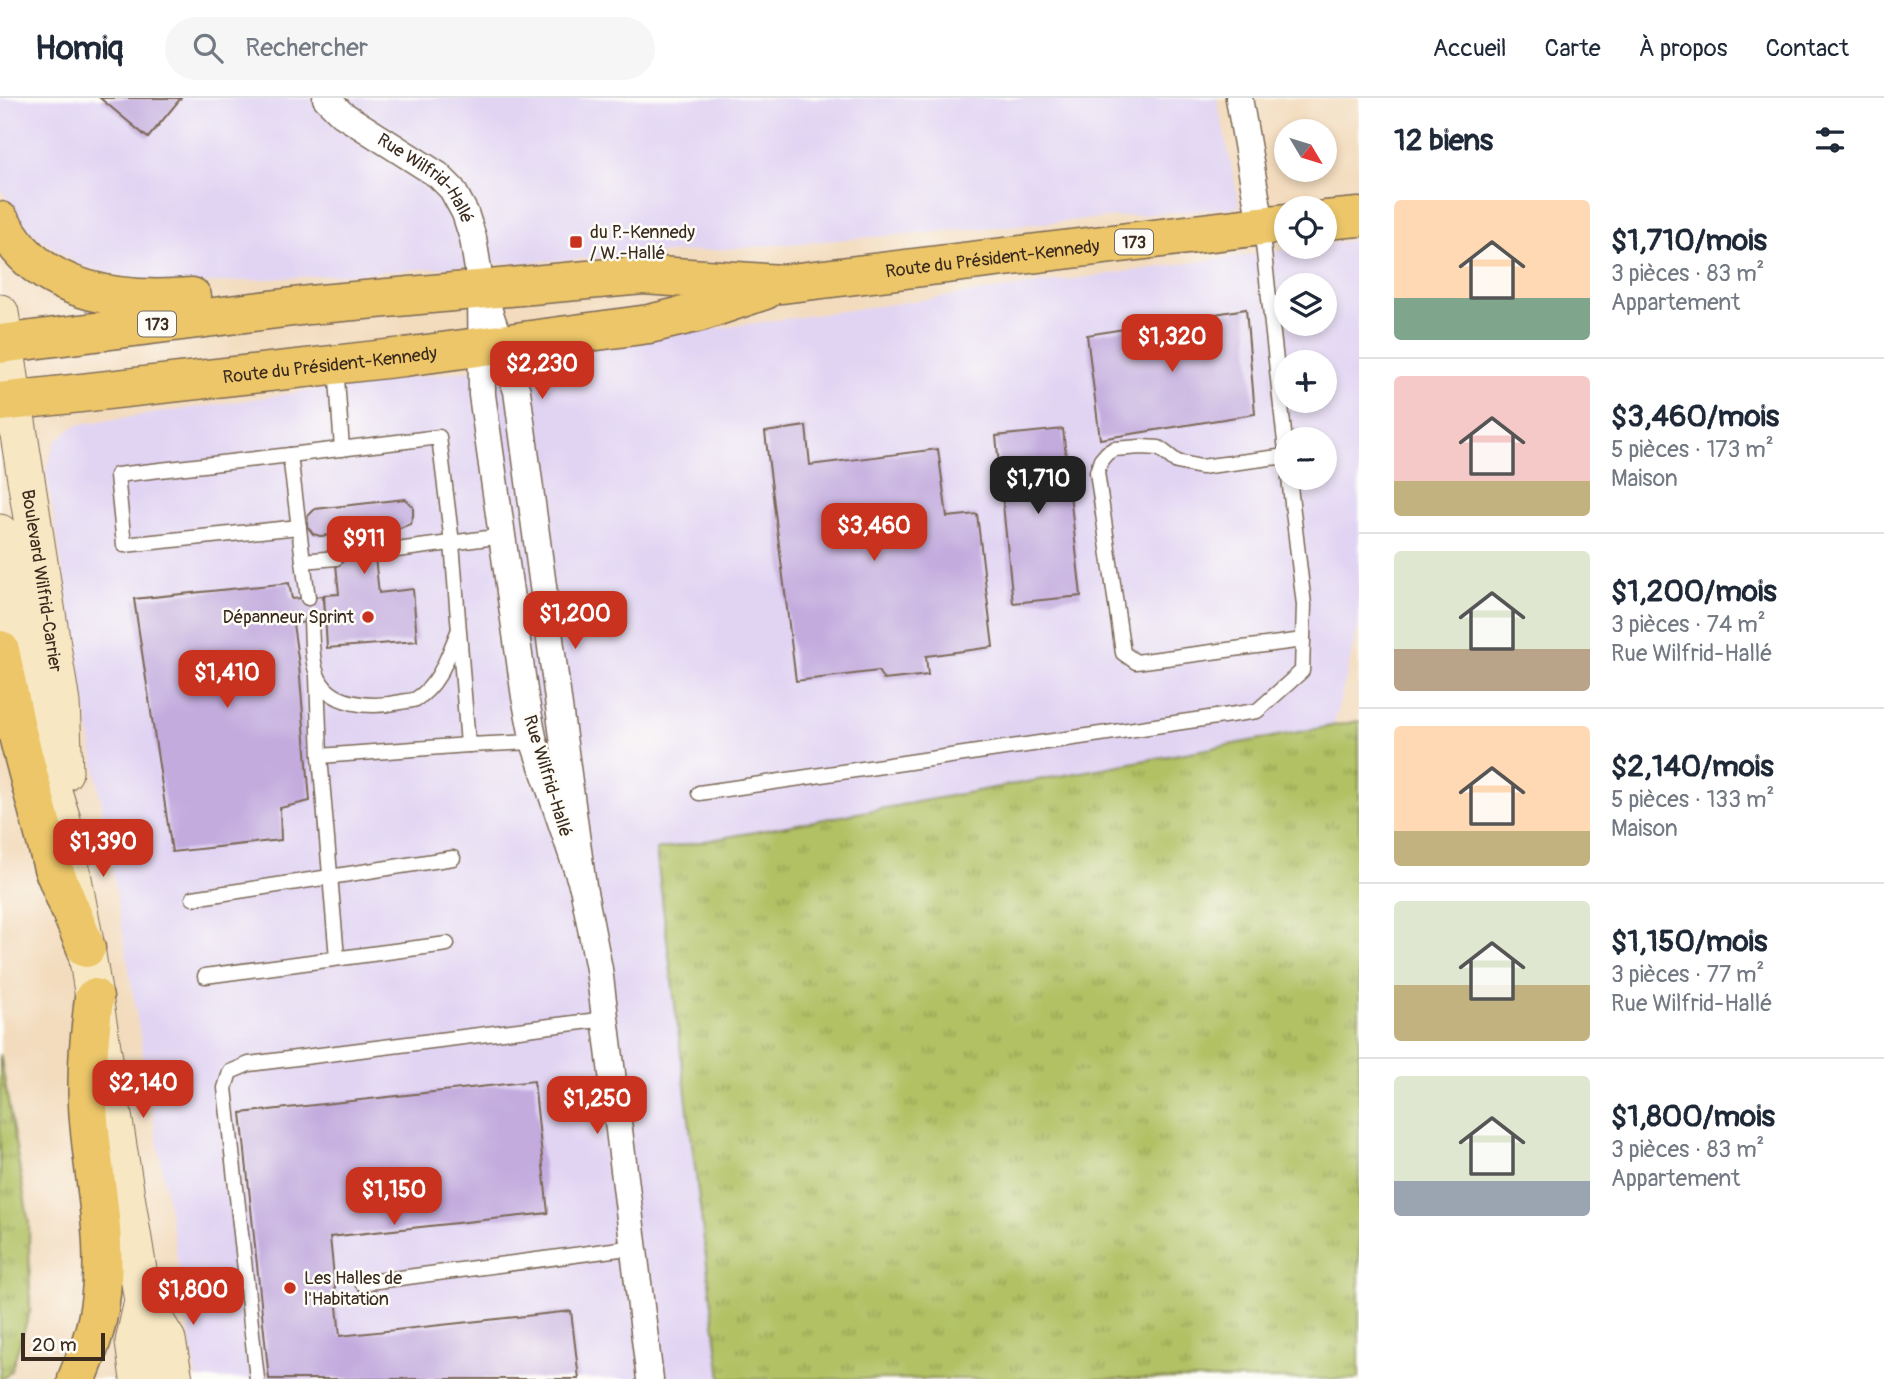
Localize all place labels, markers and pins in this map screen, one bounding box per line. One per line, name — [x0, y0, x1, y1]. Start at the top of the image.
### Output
place label: du P.-Kennedy / W.-Hallé — [590, 221, 695, 265]
marker: du P.-Kennedy / W.-Hallé — [568, 234, 584, 250]
pin: $1,320 — [1115, 314, 1229, 374]
pin: $2,230 — [485, 342, 599, 401]
pin: $1,710 — [981, 456, 1095, 516]
pin: $3,460 — [817, 504, 931, 563]
pin: $911 — [323, 517, 405, 576]
pin: $1,200 — [518, 592, 632, 651]
place label: Dépanneur Sprint — [222, 606, 355, 629]
marker: Dépanneur Sprint — [360, 609, 376, 625]
pin: $1,410 — [170, 650, 284, 710]
pin: $1,390 — [46, 820, 160, 879]
pin: $2,140 — [86, 1060, 200, 1120]
pin: $1,250 — [540, 1076, 654, 1136]
pin: $1,150 — [337, 1168, 451, 1227]
place label: Les Halles de l'Habitation — [304, 1267, 402, 1311]
pin: $1,800 — [136, 1268, 250, 1327]
marker: Les Halles de l'Habitation — [282, 1280, 298, 1296]

